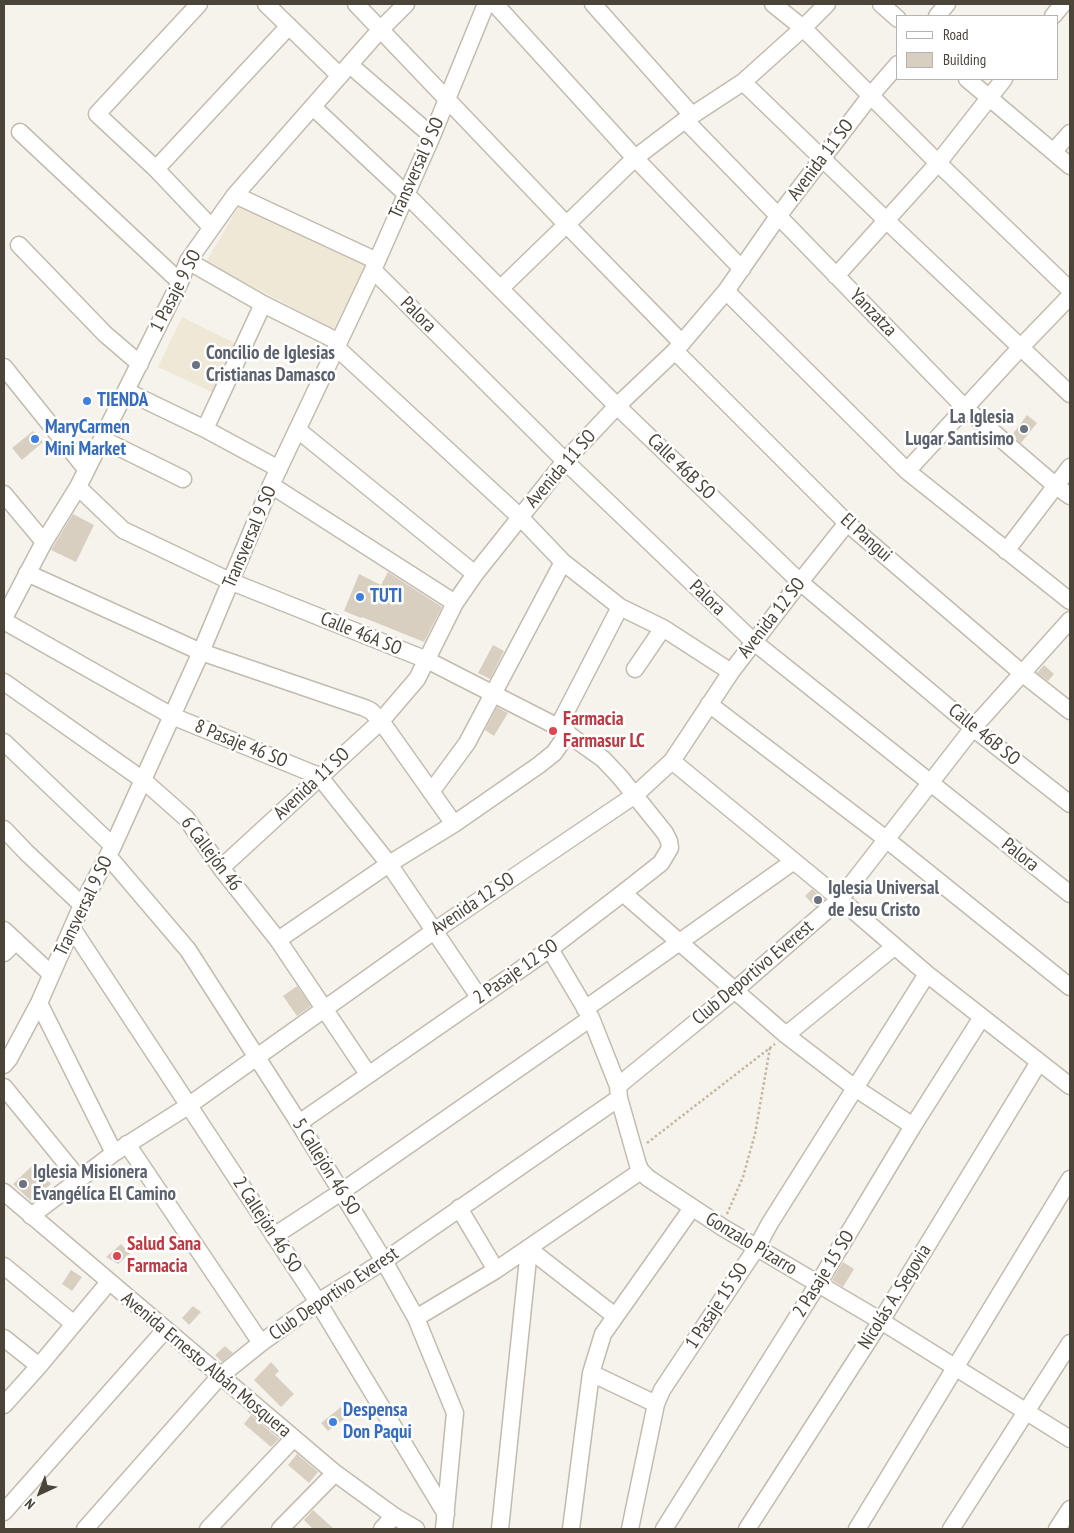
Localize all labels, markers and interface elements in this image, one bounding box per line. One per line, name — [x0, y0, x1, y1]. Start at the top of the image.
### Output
legend — [896, 15, 1059, 80]
text: Road — [943, 25, 969, 44]
text: Building — [943, 50, 986, 69]
street label: Transversal 9 SO — [385, 114, 449, 222]
street label: Avenida 11 SO — [783, 115, 859, 205]
street label: 1 Pasaje 9 SO — [146, 246, 206, 336]
street label: Yanzatza — [845, 284, 901, 342]
street label: Palora — [395, 292, 441, 338]
place label: Concilio de Iglesias Cristianas Damasco — [206, 343, 336, 387]
marker: Concilio de Iglesias Cristianas Damasco — [190, 359, 202, 371]
place label: TIENDA — [97, 390, 148, 412]
marker: TIENDA — [81, 395, 93, 407]
place label: La Iglesia Lugar Santisimo — [905, 407, 1014, 451]
place label: MaryCarmen Mini Market — [45, 417, 130, 461]
marker: La Iglesia Lugar Santisimo — [1018, 423, 1030, 435]
street label: Avenida 11 SO — [521, 425, 601, 513]
street label: Calle 46B SO — [642, 429, 720, 505]
marker: MaryCarmen Mini Market — [29, 433, 41, 445]
street label: Transversal 9 SO — [218, 483, 282, 591]
street label: El Pangui — [836, 509, 896, 567]
street label: Avenida 12 SO — [734, 573, 810, 663]
street label: Palora — [684, 576, 730, 620]
place label: TUTI — [370, 586, 402, 608]
marker: TUTI — [354, 591, 366, 603]
street label: Calle 46A SO — [317, 607, 405, 661]
street label: Calle 46B SO — [944, 699, 1024, 771]
place label: Farmacia Farmasur LC — [563, 709, 645, 753]
street label: 8 Pasaje 46 SO — [191, 715, 291, 773]
marker: Farmacia Farmasur LC — [547, 725, 559, 737]
street label: Avenida 11 SO — [269, 743, 355, 825]
street label: 6 Callejón 46 — [176, 812, 246, 896]
street label: Palora — [997, 833, 1043, 877]
street label: Transversal 9 SO — [50, 852, 118, 960]
street label: Avenida 12 SO — [427, 868, 519, 940]
place label: Iglesia Universal de Jesu Cristo — [828, 878, 939, 922]
marker: Iglesia Universal de Jesu Cristo — [812, 894, 824, 906]
street label: Club Deportivo Everest — [688, 916, 818, 1030]
street label: 2 Pasaje 12 SO — [469, 935, 563, 1009]
street label: 5 Callejón 46 SO — [287, 1114, 365, 1220]
place label: Iglesia Misionera Evangélíca El Camino — [33, 1162, 176, 1206]
street label: 2 Callejón 46 SO — [228, 1173, 306, 1277]
marker: Iglesia Misionera Evangélíca El Camino — [17, 1178, 29, 1190]
street label: Gonzalo Pizarro — [701, 1208, 801, 1280]
street label: 2 Pasaje 15 SO — [788, 1226, 860, 1322]
place label: Salud Sana Farmacia — [127, 1234, 201, 1278]
street label: Nicolás A. Segovia — [854, 1240, 936, 1354]
street label: Club Deportivo Everest — [265, 1242, 403, 1346]
marker: Salud Sana Farmacia — [111, 1250, 123, 1262]
street label: 1 Pasaje 15 SO — [681, 1259, 753, 1353]
street label: Avenida Ernesto Albán Mosquera — [116, 1287, 296, 1443]
place label: Despensa Don Paqui — [343, 1400, 412, 1444]
marker: Despensa Don Paqui — [327, 1416, 339, 1428]
north arrow — [15, 1468, 65, 1518]
text: N — [21, 1495, 39, 1513]

